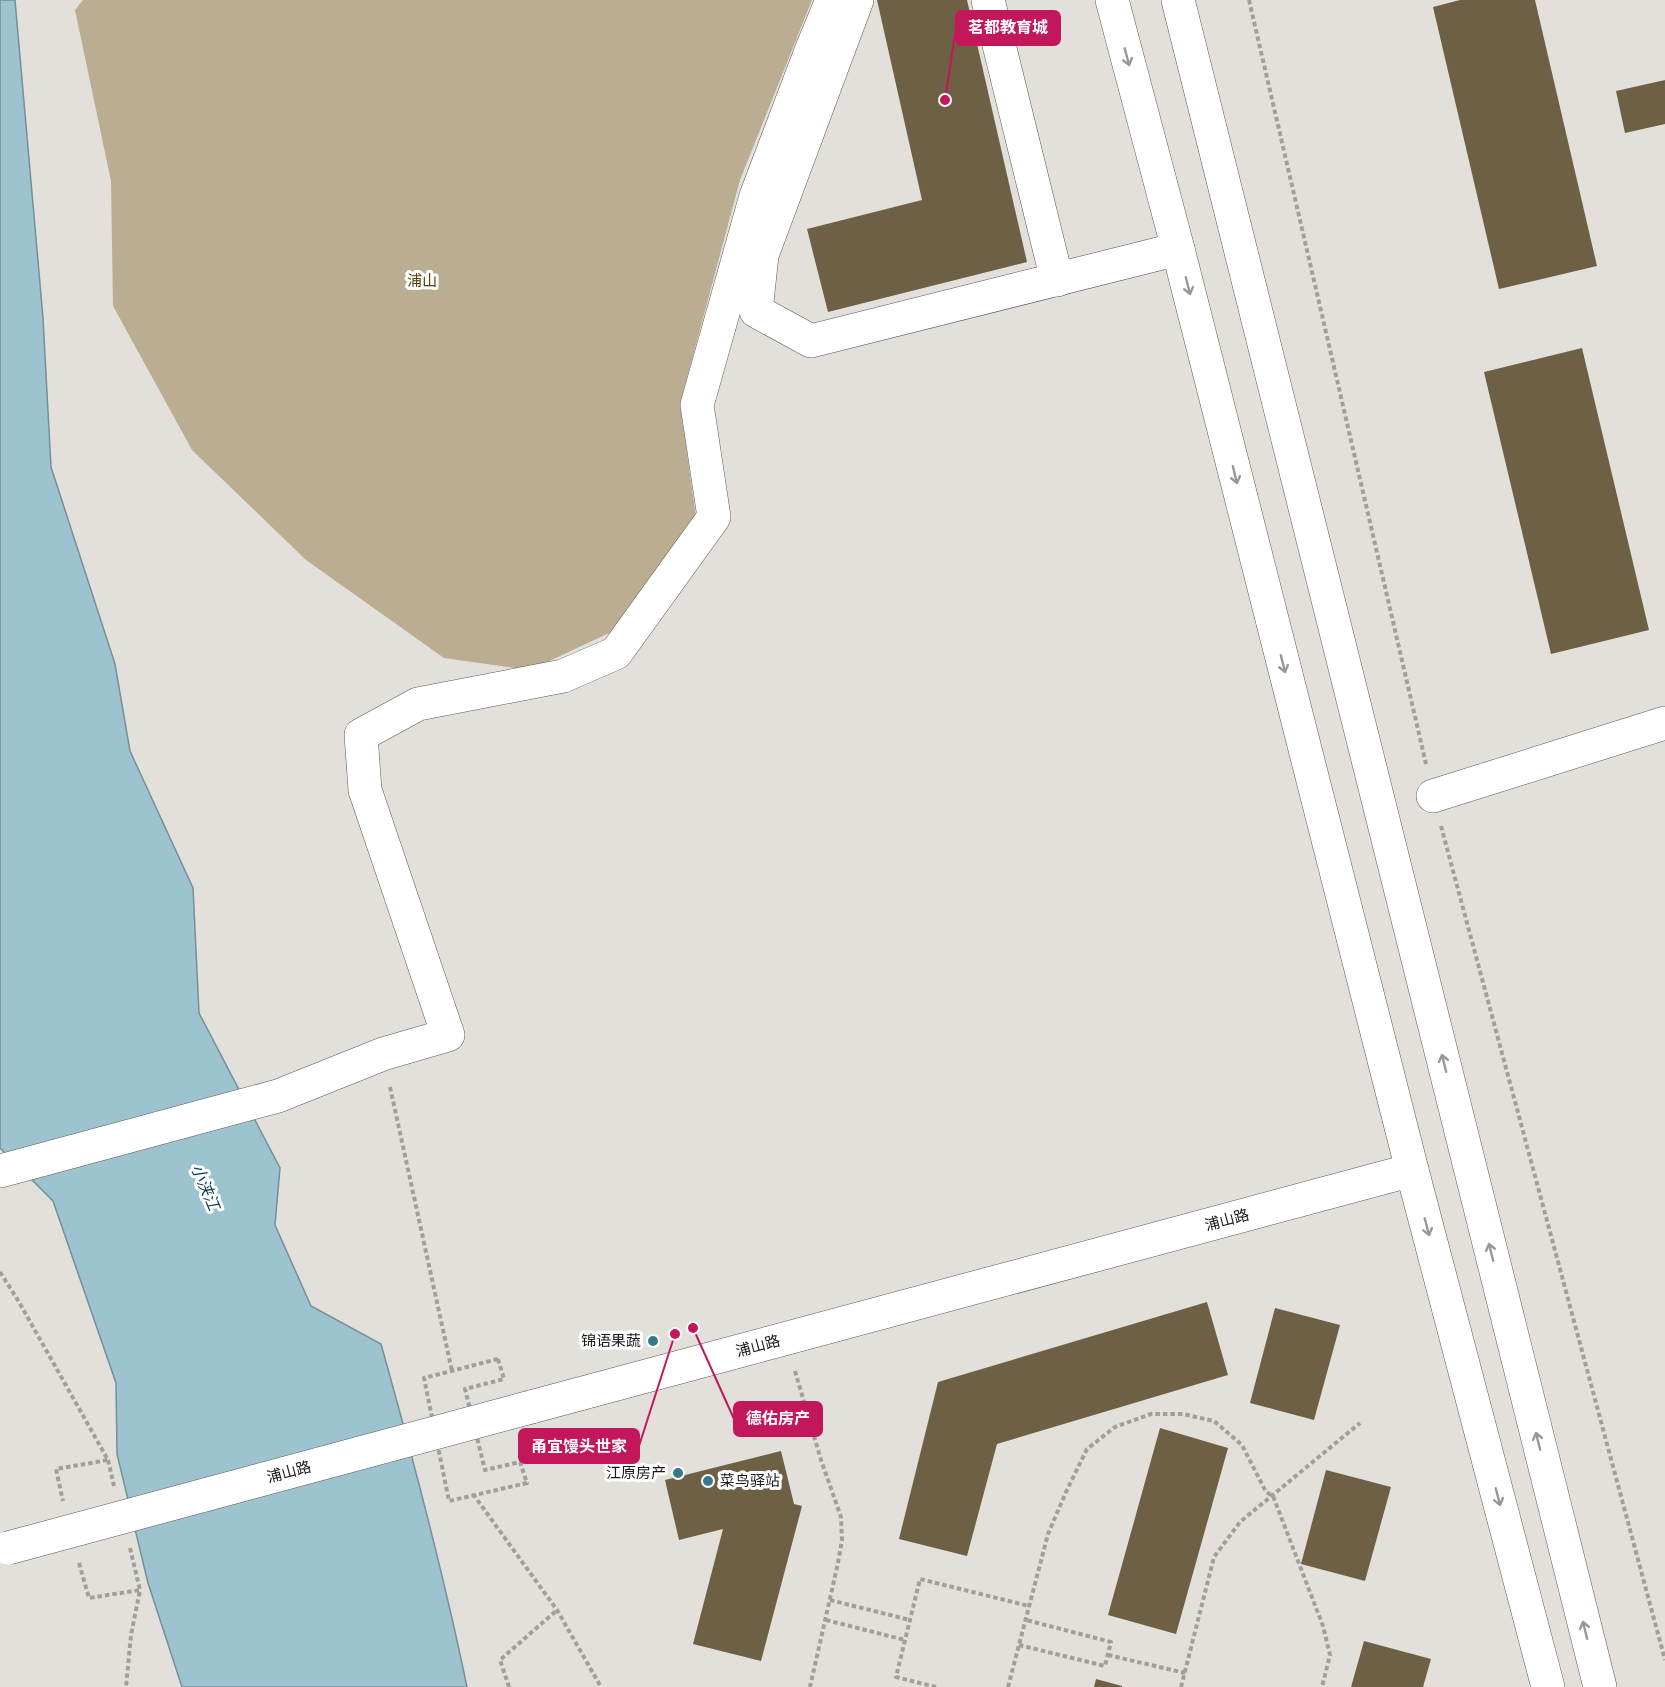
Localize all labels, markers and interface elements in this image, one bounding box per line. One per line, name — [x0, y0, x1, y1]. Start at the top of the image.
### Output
callout: 茗都教育城 — [956, 11, 1060, 45]
text: 茗都教育城 — [968, 18, 1048, 38]
one-way arrow — [1121, 47, 1133, 66]
park label: 浦山 — [407, 272, 437, 290]
one-way arrow — [1182, 276, 1194, 295]
one-way arrow — [1230, 465, 1242, 484]
one-way arrow — [1278, 654, 1290, 673]
one-way arrow — [1437, 1054, 1449, 1073]
water label: 小浃江 — [186, 1161, 224, 1215]
street label: 浦山路 — [1203, 1205, 1251, 1235]
one-way arrow — [1421, 1217, 1433, 1236]
one-way arrow — [1484, 1243, 1496, 1262]
street label: 浦山路 — [734, 1331, 782, 1361]
place label: 锦语果蔬 — [581, 1332, 641, 1350]
marker: 锦语果蔬 — [646, 1334, 660, 1348]
callout: 德佑房产 — [734, 1402, 822, 1436]
text: 德佑房产 — [746, 1409, 810, 1429]
callout: 甬宜馒头世家 — [519, 1429, 639, 1463]
one-way arrow — [1532, 1432, 1544, 1451]
text: 甬宜馒头世家 — [531, 1437, 627, 1457]
street label: 浦山路 — [265, 1457, 313, 1487]
place label: 江原房产 — [606, 1464, 666, 1482]
marker: 江原房产 — [671, 1466, 685, 1480]
place label: 菜鸟驿站 — [720, 1472, 780, 1490]
marker: 菜鸟驿站 — [701, 1474, 715, 1488]
one-way arrow — [1492, 1487, 1504, 1506]
one-way arrow — [1579, 1621, 1591, 1640]

